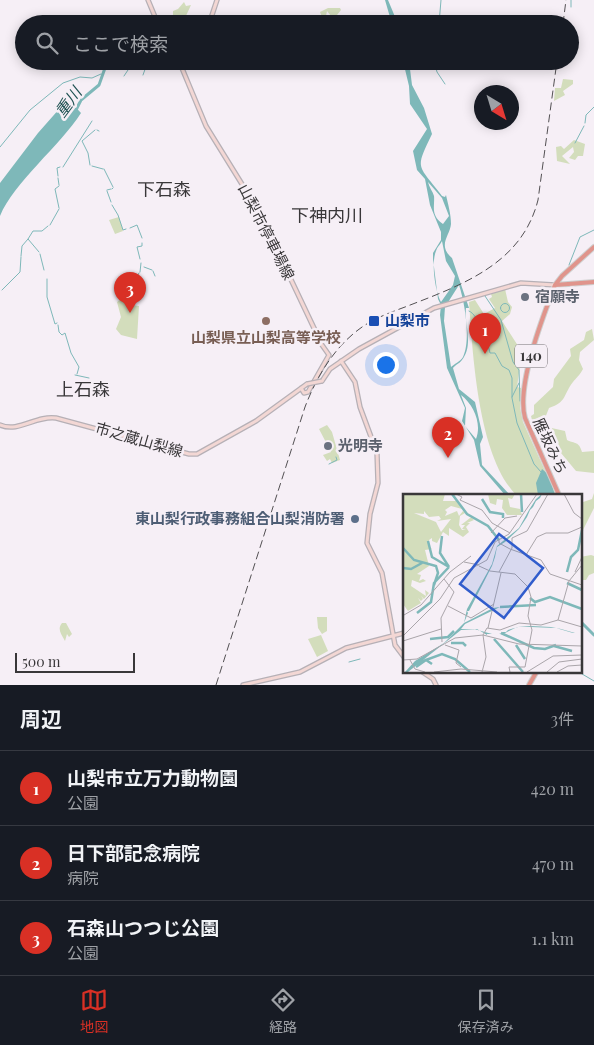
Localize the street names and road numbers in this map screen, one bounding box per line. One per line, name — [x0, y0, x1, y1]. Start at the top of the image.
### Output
street label: 山梨市停車場線 — [234, 180, 300, 283]
road number: 140 — [515, 344, 547, 368]
street label: 雁坂みち — [529, 414, 573, 477]
street label: 市之蔵山梨線 — [93, 417, 185, 461]

